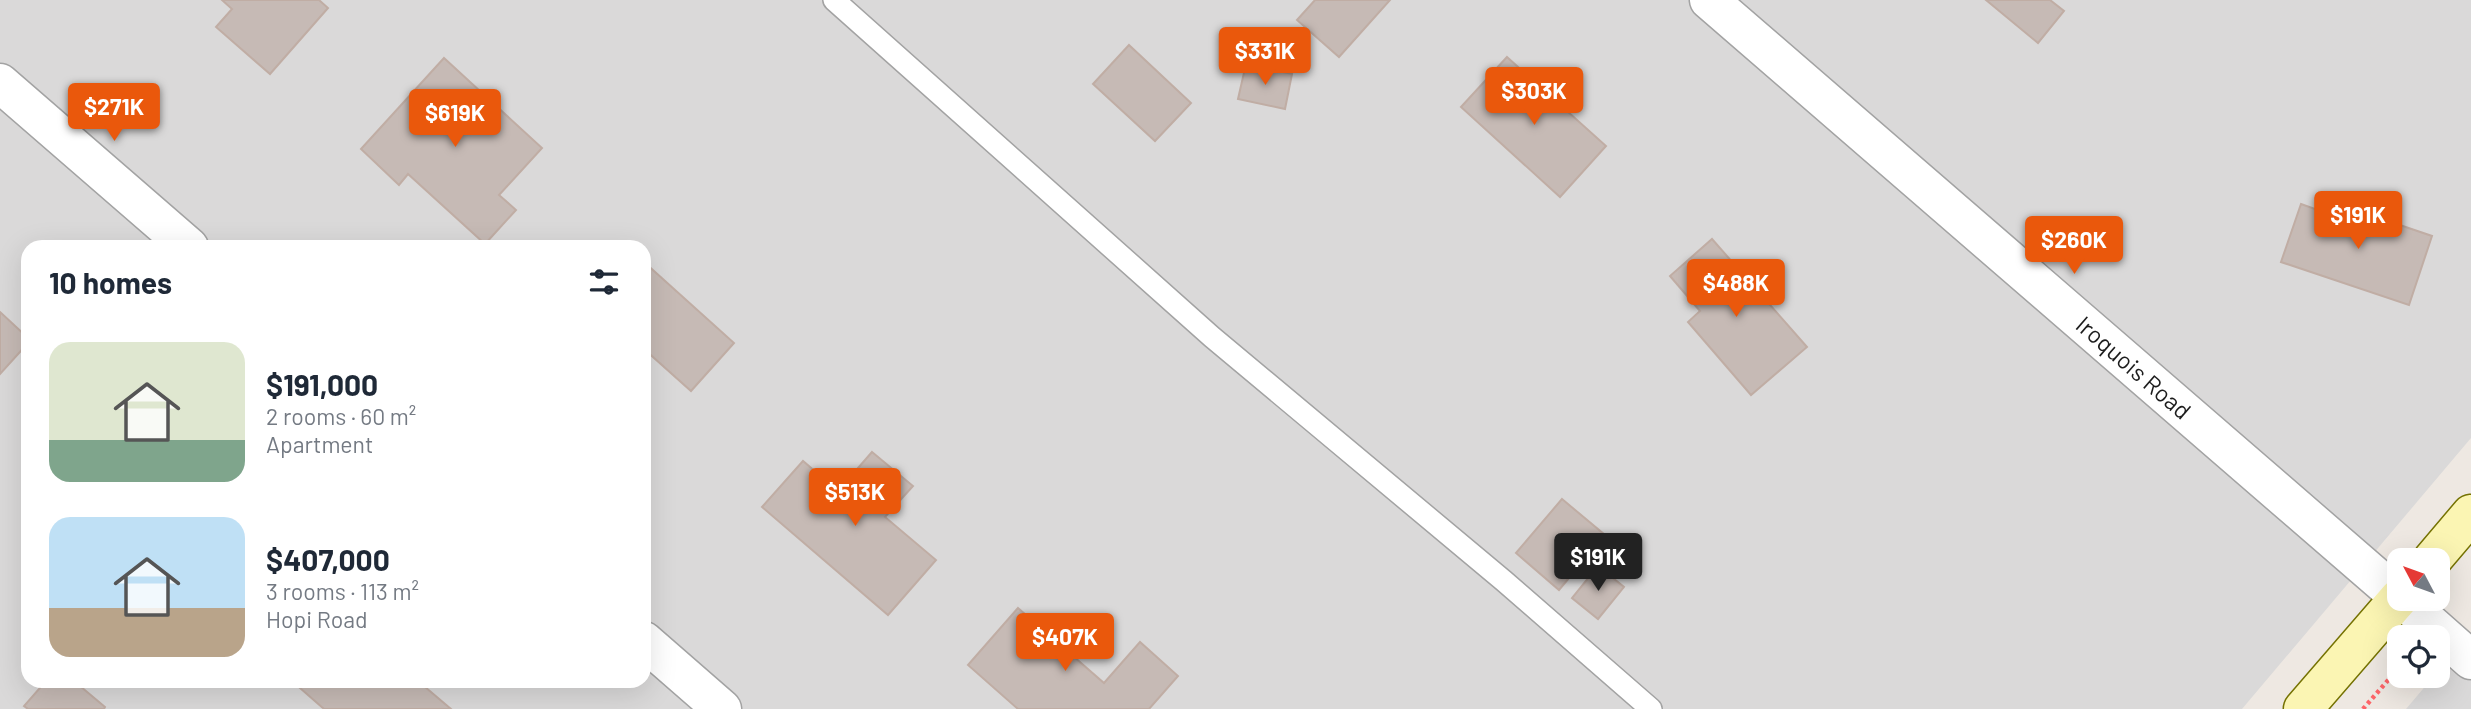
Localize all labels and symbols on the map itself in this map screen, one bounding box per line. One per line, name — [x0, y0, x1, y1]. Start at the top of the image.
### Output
pin: $331K — [1216, 28, 1314, 87]
pin: $303K — [1485, 68, 1583, 127]
pin: $271K — [65, 83, 163, 143]
pin: $619K — [406, 90, 504, 149]
pin: $191K — [2309, 191, 2407, 251]
pin: $260K — [2025, 216, 2123, 276]
pin: $488K — [1687, 260, 1785, 319]
street label: Iroquois Road — [2071, 309, 2197, 425]
pin: $513K — [806, 468, 904, 528]
pin: $191K — [1549, 534, 1647, 593]
north arrow — [2387, 548, 2450, 611]
pin: $407K — [1016, 614, 1114, 673]

